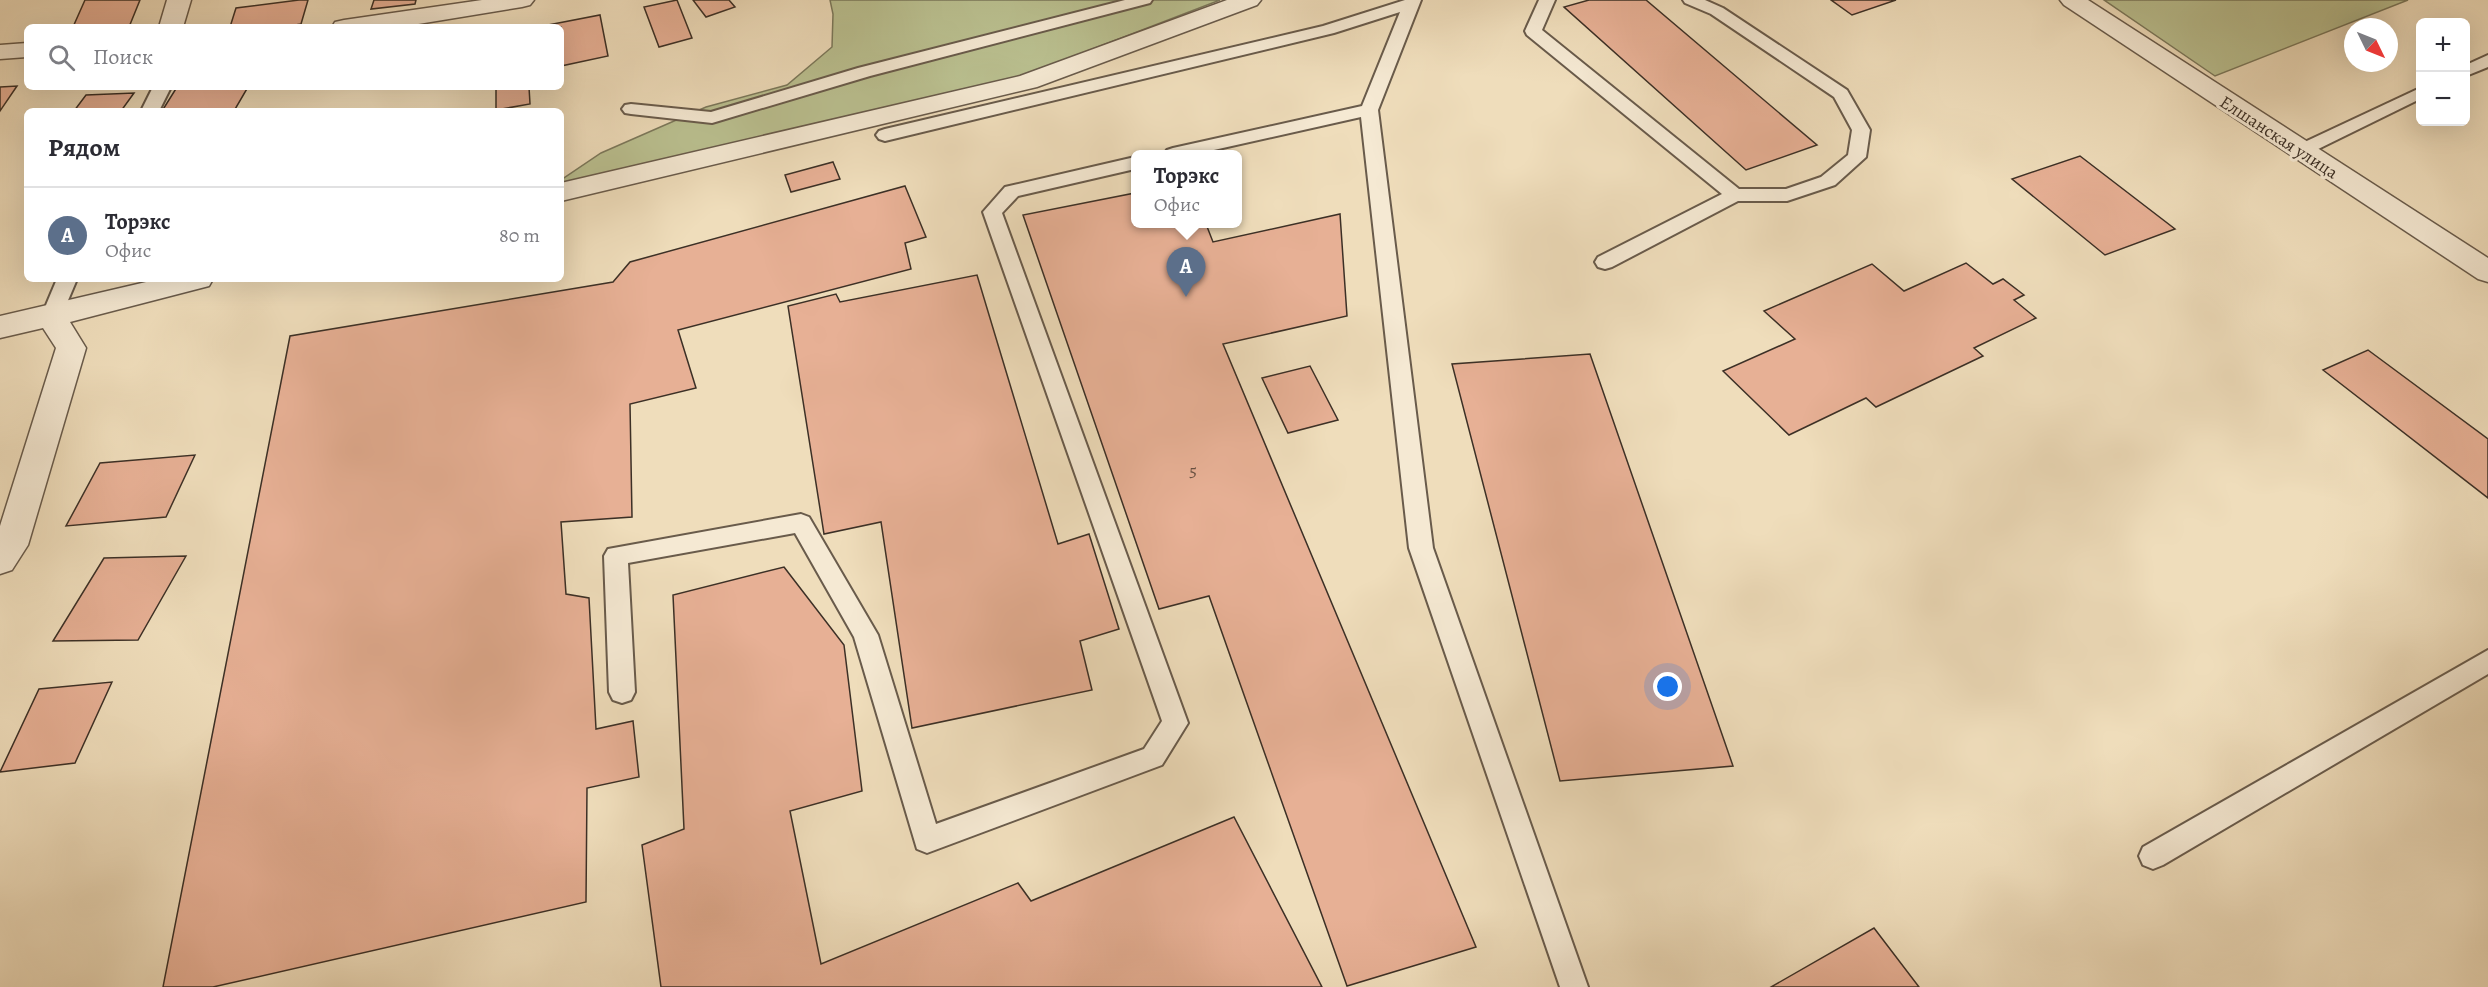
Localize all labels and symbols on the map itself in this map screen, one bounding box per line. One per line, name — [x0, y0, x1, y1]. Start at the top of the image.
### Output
north arrow — [2344, 18, 2398, 72]
street label: Елшанская улица — [2215, 90, 2343, 185]
pin: A — [1166, 248, 1206, 297]
house number: 5 — [1189, 458, 1197, 482]
your location — [1653, 672, 1682, 701]

